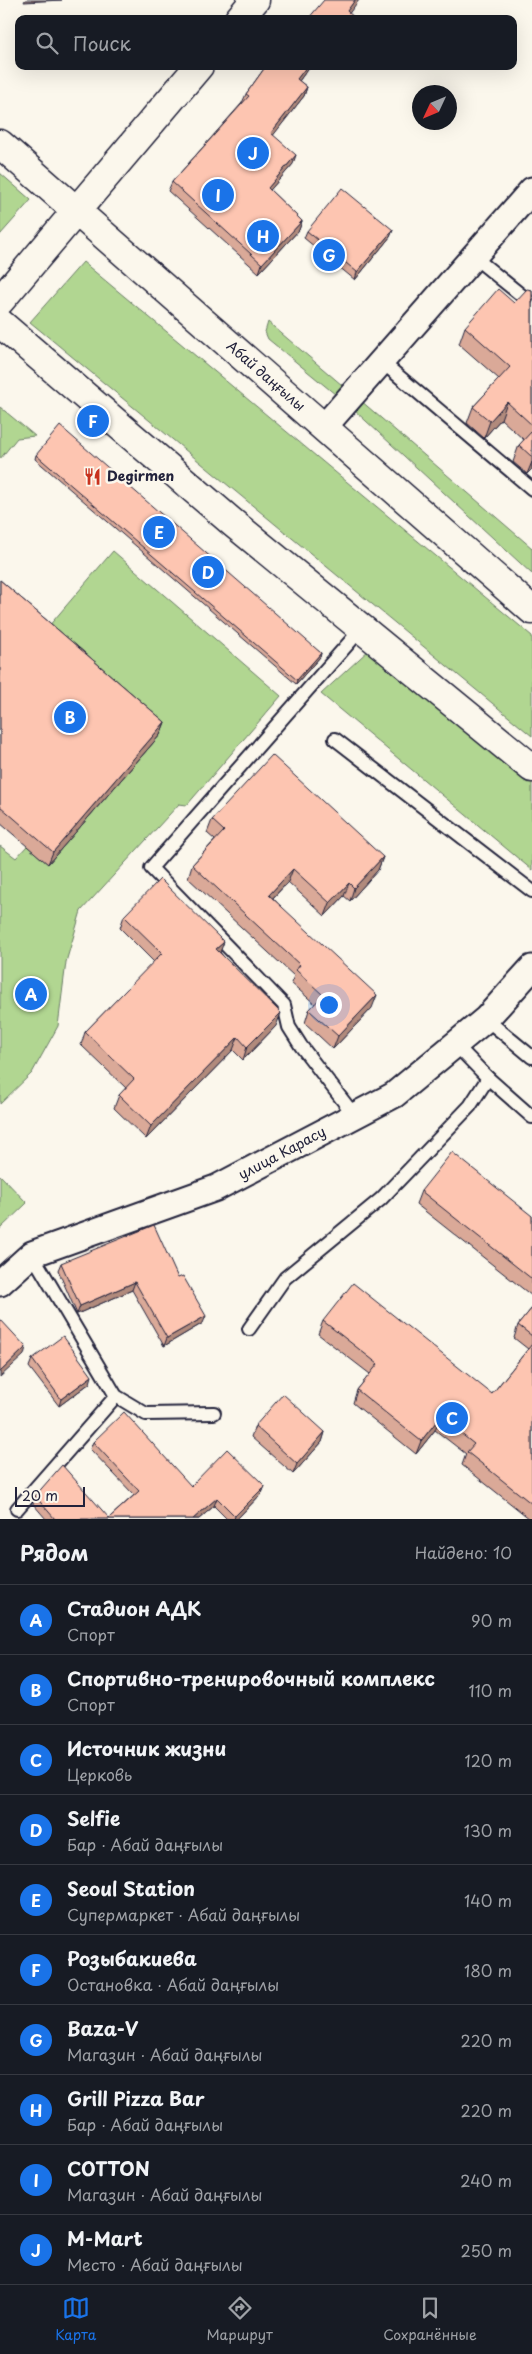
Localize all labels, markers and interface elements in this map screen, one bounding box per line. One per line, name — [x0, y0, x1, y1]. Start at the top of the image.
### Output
search box — [15, 15, 517, 70]
icon: search — [33, 29, 61, 57]
text: Поиск — [73, 29, 131, 57]
north arrow — [412, 85, 457, 130]
pin: J — [237, 134, 269, 172]
pin: I — [202, 176, 234, 214]
pin: H — [247, 217, 279, 255]
pin: G — [313, 236, 345, 274]
street label: Абай даңғылы — [222, 335, 310, 416]
pin: F — [77, 402, 109, 440]
place label: Degirmen — [107, 465, 174, 486]
restaurant icon: Degirmen — [83, 466, 103, 486]
pin: E — [143, 513, 175, 551]
pin: D — [192, 553, 224, 591]
pin: B — [54, 698, 86, 736]
pin: A — [15, 975, 47, 1013]
your location — [316, 992, 342, 1018]
street label: улица Карасу — [234, 1121, 329, 1184]
pin: C — [436, 1399, 468, 1437]
scale bar — [15, 1484, 85, 1507]
text: 20 m — [22, 1485, 58, 1506]
text: Рядом — [20, 1536, 88, 1568]
text: Найдено: 10 — [415, 1540, 512, 1564]
text: Стадион АДК — [67, 1594, 201, 1622]
text: A — [30, 1608, 42, 1632]
text: 90 m — [471, 1608, 512, 1632]
text: Спорт — [67, 1622, 115, 1646]
text: Спортивно-тренировочный комплекс — [67, 1664, 435, 1692]
text: B — [31, 1678, 41, 1702]
text: 110 m — [469, 1678, 512, 1702]
text: Спорт — [67, 1692, 115, 1716]
text: Источник жизни — [67, 1734, 226, 1762]
text: C — [30, 1748, 42, 1772]
text: 120 m — [465, 1748, 512, 1772]
text: Церковь — [67, 1762, 132, 1786]
text: Selfie — [67, 1804, 120, 1832]
text: D — [30, 1818, 42, 1842]
text: 130 m — [464, 1818, 512, 1842]
text: Бар · Абай даңғылы — [67, 1832, 223, 1856]
text: Seoul Station — [67, 1874, 195, 1902]
text: E — [31, 1888, 41, 1912]
text: 140 m — [464, 1888, 512, 1912]
text: Супермаркет · Абай даңғылы — [67, 1902, 300, 1926]
text: Розыбакиева — [67, 1944, 197, 1972]
text: F — [31, 1958, 41, 1982]
text: 180 m — [464, 1958, 512, 1982]
text: Остановка · Абай даңғылы — [67, 1972, 279, 1996]
text: Baza-V — [67, 2014, 138, 2042]
text: G — [29, 2028, 43, 2052]
text: 220 m — [461, 2028, 512, 2052]
text: Магазин · Абай даңғылы — [67, 2042, 262, 2066]
text: Grill Pizza Bar — [67, 2084, 205, 2112]
text: H — [30, 2098, 42, 2122]
text: 220 m — [461, 2098, 512, 2122]
text: Бар · Абай даңғылы — [67, 2112, 223, 2136]
text: COTTON — [67, 2154, 150, 2182]
text: I — [33, 2168, 39, 2192]
text: 240 m — [460, 2168, 512, 2192]
text: Магазин · Абай даңғылы — [67, 2182, 262, 2206]
text: M-Mart — [67, 2224, 143, 2252]
text: J — [31, 2238, 41, 2262]
text: 250 m — [461, 2238, 512, 2262]
text: Место · Абай даңғылы — [67, 2252, 243, 2276]
tab: Карта — [55, 2294, 96, 2345]
tab: Маршрут — [207, 2294, 273, 2345]
tab: Сохранённые — [383, 2294, 477, 2345]

